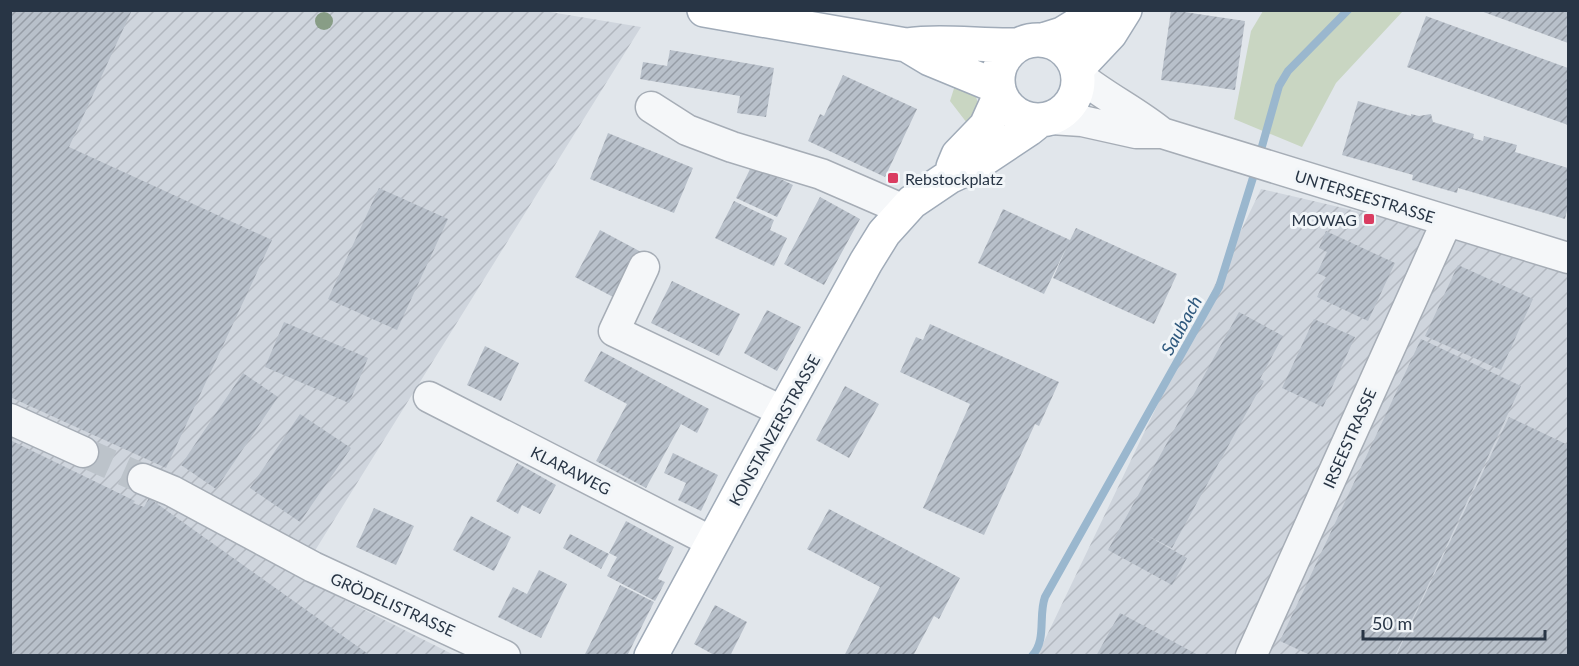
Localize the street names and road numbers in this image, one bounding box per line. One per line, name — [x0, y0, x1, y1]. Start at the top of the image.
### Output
street label: UNTERSEESTRASSE — [1293, 166, 1437, 226]
street label: KONSTANZERSTRASSE — [725, 351, 823, 509]
street label: IRSEESTRASSE — [1319, 385, 1379, 491]
street label: KLARAWEG — [528, 442, 614, 498]
street label: GRÖDELISTRASSE — [328, 568, 458, 640]

